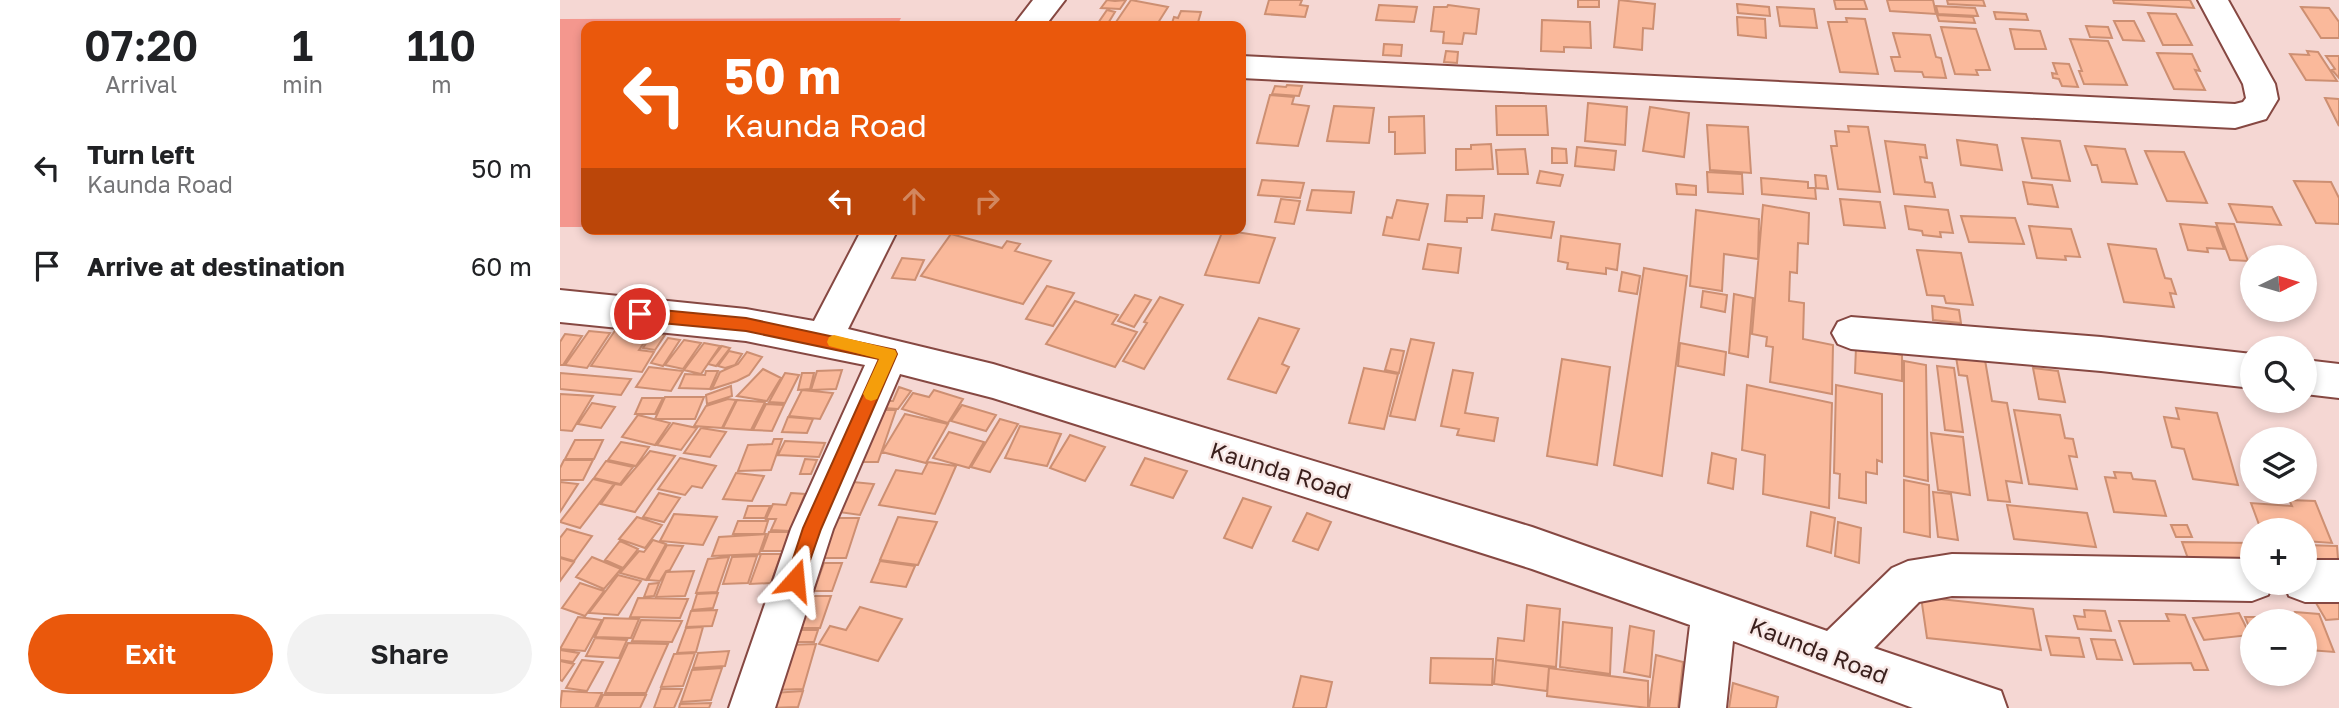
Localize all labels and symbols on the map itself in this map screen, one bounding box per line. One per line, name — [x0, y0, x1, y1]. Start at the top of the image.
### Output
north arrow — [2240, 245, 2317, 322]
pin — [610, 284, 670, 344]
street label: Kaunda Road — [1207, 435, 1355, 505]
position arrow — [758, 543, 832, 617]
street label: Kaunda Road — [1746, 611, 1892, 689]

